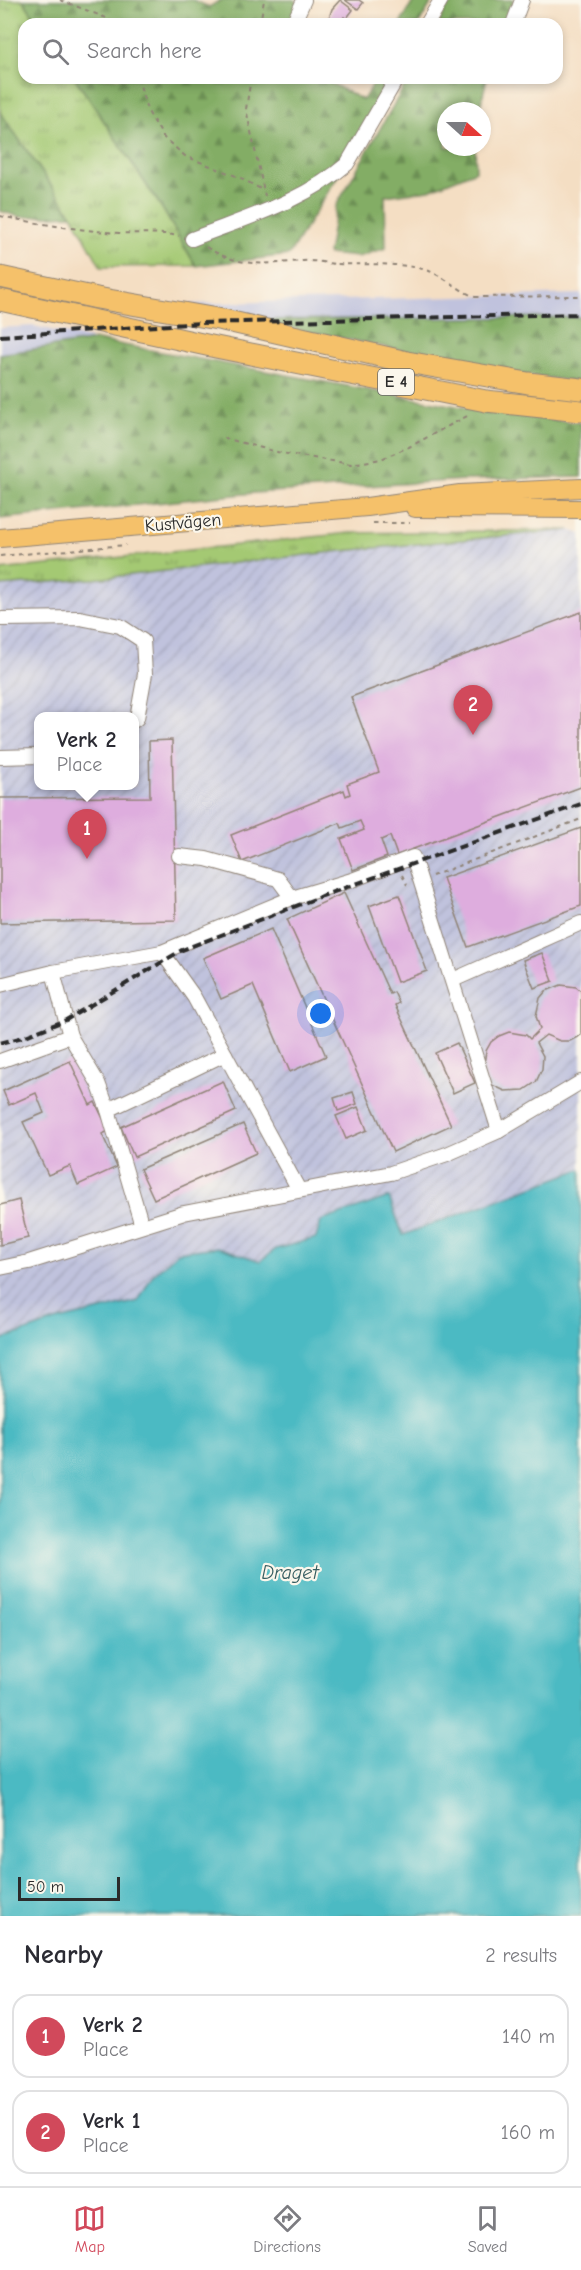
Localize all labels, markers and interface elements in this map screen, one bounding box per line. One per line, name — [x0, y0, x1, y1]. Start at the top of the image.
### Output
search box — [18, 18, 563, 84]
icon: search — [39, 35, 72, 68]
text: Search here — [87, 38, 202, 64]
north arrow — [437, 102, 491, 156]
road number: E 4 — [378, 369, 414, 395]
street label: Kustvägen — [144, 509, 222, 537]
pin: 2 — [454, 686, 492, 735]
popup — [34, 712, 139, 790]
text: Verk 2 — [57, 727, 116, 753]
text: Place — [57, 753, 102, 776]
pin: 1 — [68, 810, 106, 859]
your location — [306, 999, 335, 1028]
water label: Draget — [261, 1561, 320, 1584]
scale bar — [18, 1874, 120, 1902]
text: 50 m — [27, 1878, 64, 1896]
text: Nearby — [24, 1940, 103, 1970]
text: 2 results — [485, 1944, 557, 1967]
text: Verk 2 — [83, 2012, 143, 2038]
text: 1 — [42, 2025, 49, 2048]
text: 140 m — [502, 2025, 555, 2048]
text: Place — [83, 2038, 129, 2061]
text: Verk 1 — [83, 2108, 140, 2134]
text: 2 — [41, 2121, 50, 2144]
text: 160 m — [501, 2121, 555, 2144]
text: Place — [83, 2134, 129, 2157]
tab: Map — [73, 2202, 106, 2256]
tab: Directions — [253, 2202, 321, 2256]
tab: Saved — [468, 2202, 508, 2256]

